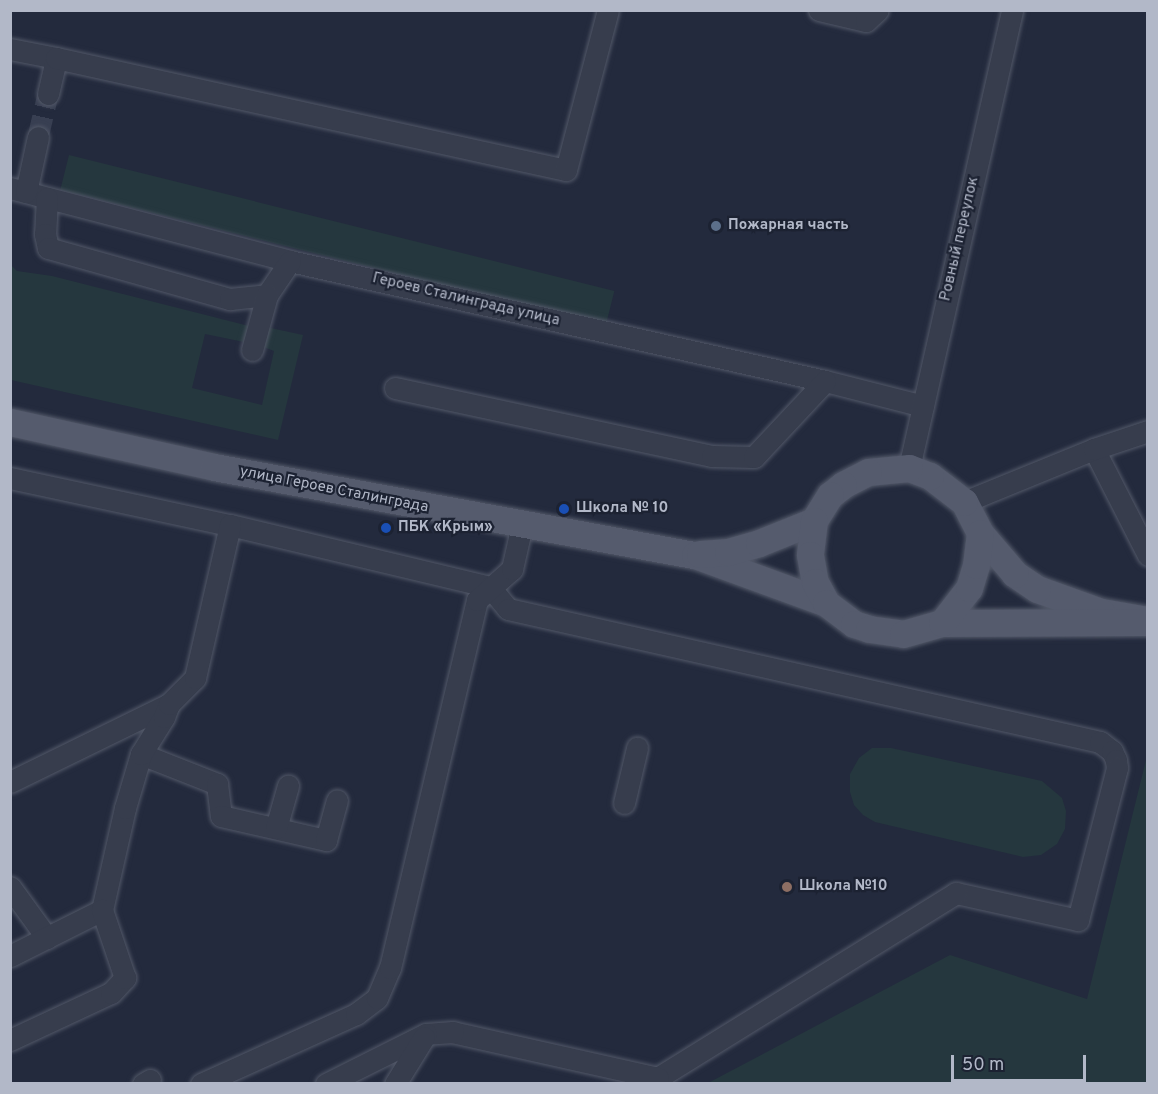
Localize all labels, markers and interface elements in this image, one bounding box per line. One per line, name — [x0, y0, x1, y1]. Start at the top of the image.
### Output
street label: Ровный переулок — [937, 175, 983, 303]
place label: Пожарная часть — [728, 217, 849, 235]
marker: Пожарная часть — [709, 219, 723, 233]
street label: Героев Сталинграда улица — [371, 270, 561, 330]
street label: улица Героев Сталинграда — [238, 463, 430, 517]
place label: Школа № 10 — [576, 500, 668, 518]
marker: Школа № 10 — [557, 502, 571, 516]
place label: ПБК «Крым» — [398, 519, 493, 537]
marker: ПБК «Крым» — [379, 521, 393, 535]
place label: Школа №10 — [799, 878, 888, 896]
marker: Школа №10 — [780, 880, 794, 894]
scale bar — [954, 1043, 1089, 1081]
text: 50 m — [962, 1054, 1004, 1077]

